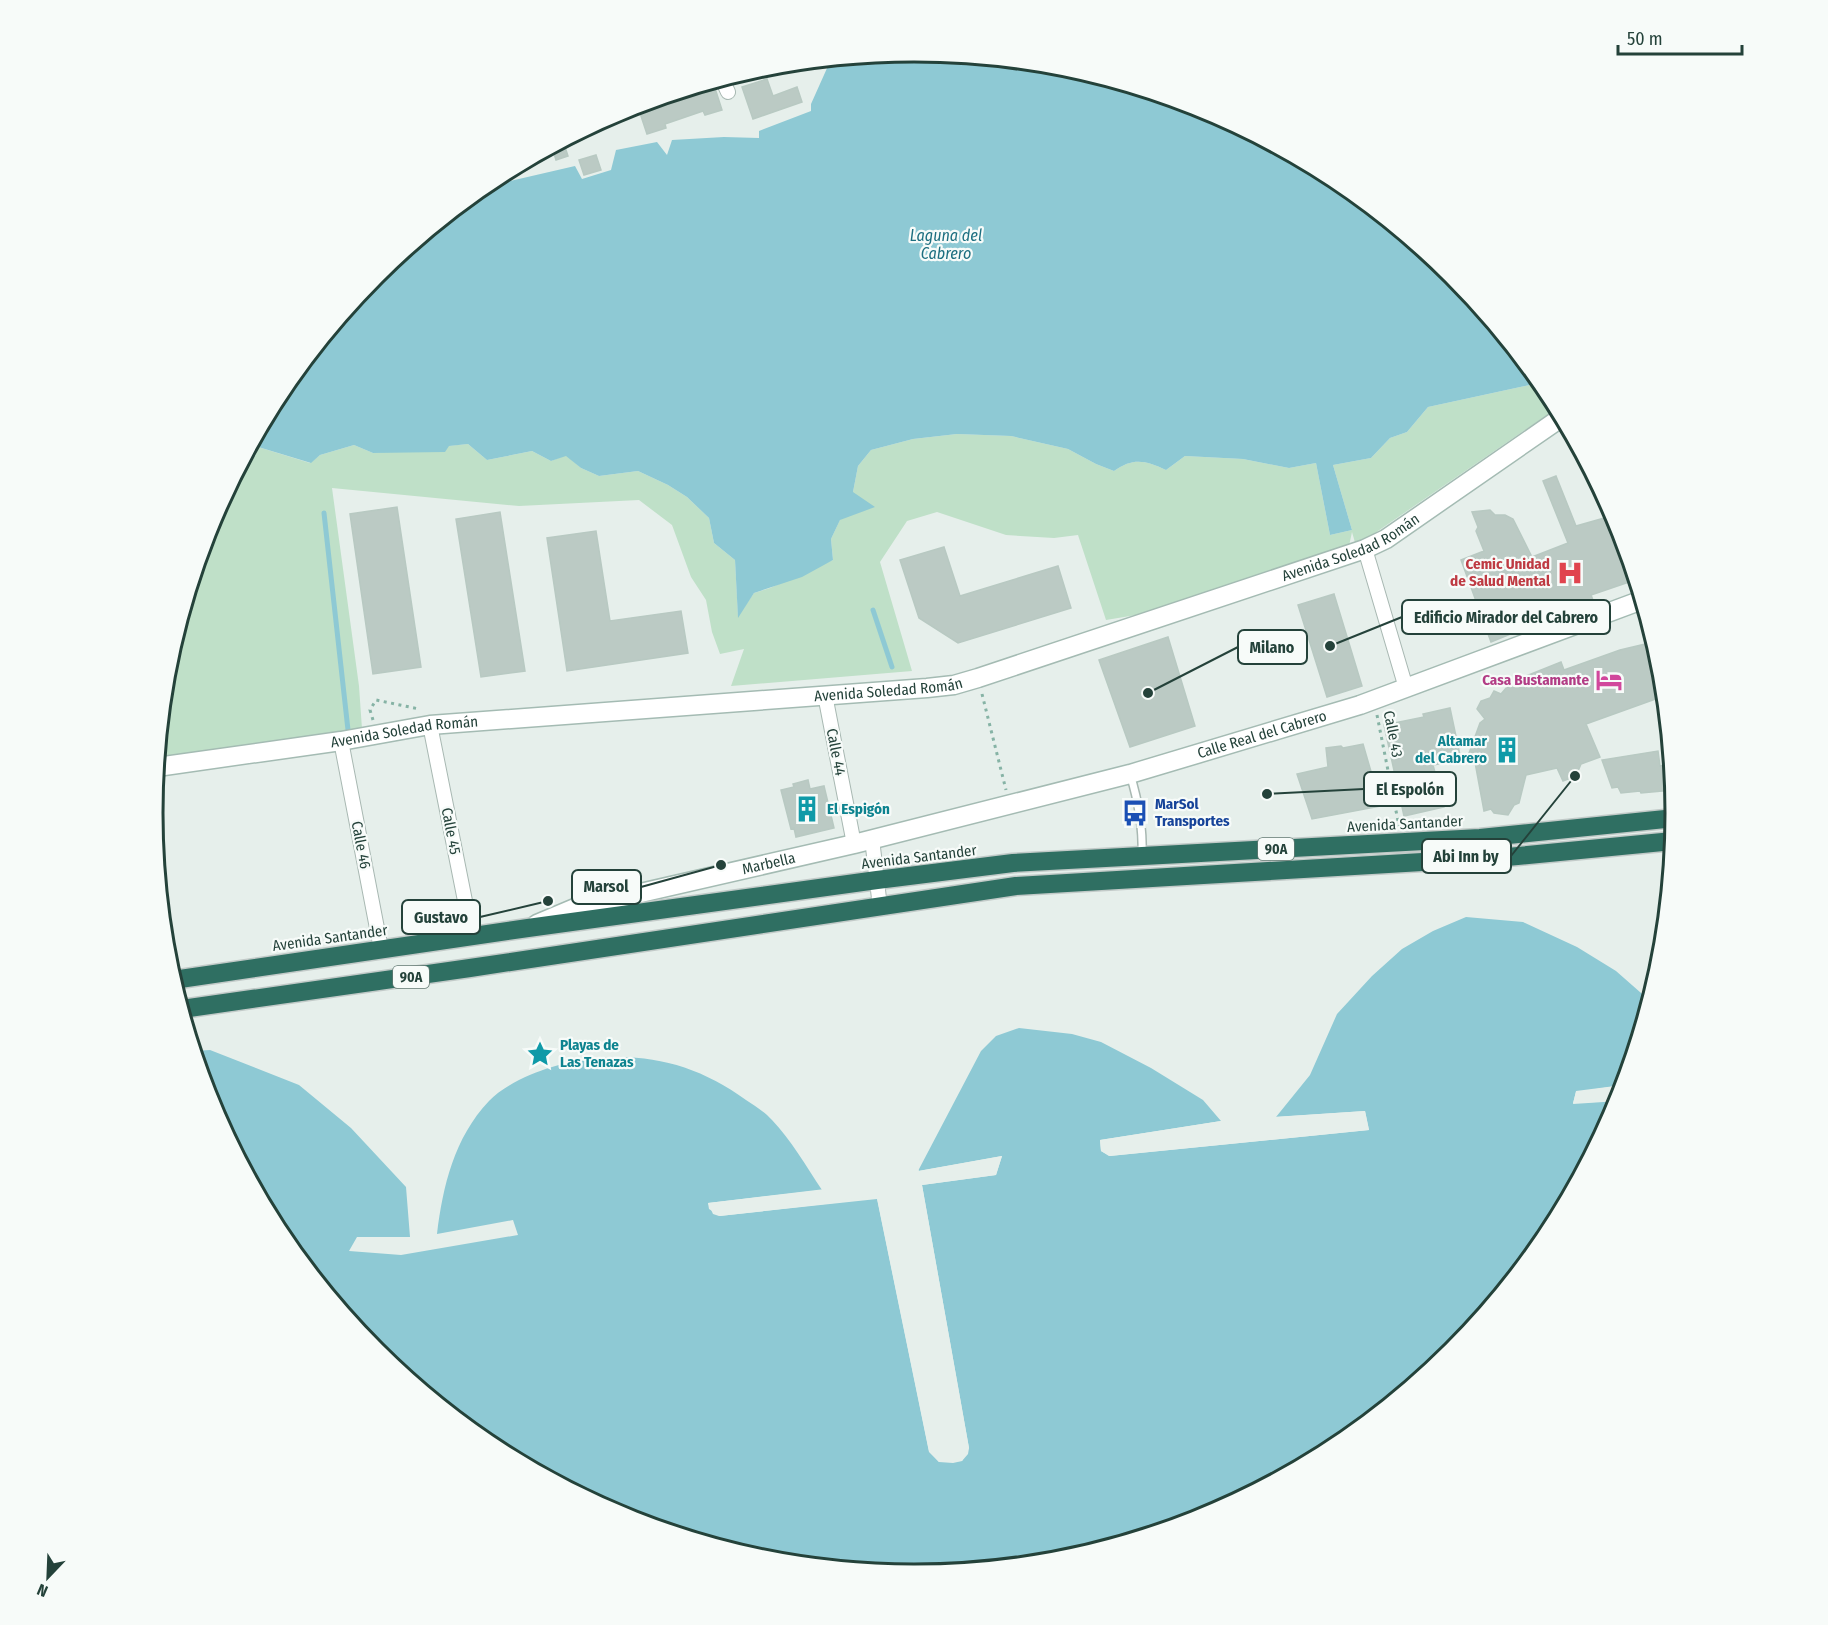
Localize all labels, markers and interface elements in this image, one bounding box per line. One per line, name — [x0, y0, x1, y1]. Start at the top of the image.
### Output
scale bar — [1618, 18, 1742, 56]
text: 50 m — [1627, 28, 1663, 50]
water label: Laguna del Cabrero — [910, 226, 982, 263]
street label: Avenida Soledad Román — [1279, 510, 1423, 585]
place label: Cemic Unidad de Salud Mental — [1450, 555, 1551, 590]
hospital icon: Cemic Unidad de Salud Mental — [1555, 558, 1585, 588]
callout: Edificio Mirador del Cabrero — [1402, 600, 1610, 634]
text: Edificio Mirador del Cabrero — [1414, 608, 1599, 627]
callout: Milano — [1238, 630, 1307, 664]
text: Milano — [1250, 638, 1295, 657]
hotel icon: Casa Bustamante — [1594, 665, 1624, 695]
place label: Casa Bustamante — [1482, 671, 1589, 689]
street label: Avenida Soledad Román — [814, 674, 965, 705]
street label: Calle Real del Cabrero — [1195, 706, 1329, 762]
street label: Calle 43 — [1380, 709, 1406, 759]
street label: Avenida Soledad Román — [330, 712, 479, 751]
street label: Calle 44 — [823, 727, 849, 777]
place label: Altamar del Cabrero — [1415, 732, 1488, 767]
building icon: Altamar del Cabrero — [1492, 735, 1522, 765]
callout: El Espolón — [1364, 772, 1456, 806]
text: El Espolón — [1376, 780, 1444, 799]
building icon: El Espigón — [792, 794, 822, 824]
place label: MarSol Transportes — [1155, 795, 1230, 830]
bus stop icon: MarSol Transportes — [1120, 798, 1150, 828]
place label: El Espigón — [827, 800, 890, 818]
street label: Calle 45 — [438, 806, 464, 856]
street label: Avenida Santander — [1347, 812, 1464, 836]
street label: Calle 46 — [348, 820, 374, 870]
road number: 90A — [1258, 838, 1294, 860]
callout: Abi Inn by — [1422, 839, 1511, 873]
street label: Avenida Santander — [860, 841, 978, 873]
text: Abi Inn by — [1432, 847, 1499, 866]
street label: Marbella — [740, 849, 797, 878]
callout: Marsol — [572, 870, 641, 904]
text: Marsol — [583, 877, 629, 896]
callout: Gustavo — [402, 900, 480, 934]
text: Gustavo — [414, 908, 468, 927]
street label: Avenida Santander — [271, 921, 389, 955]
road number: 90A — [393, 966, 429, 988]
place label: Playas de Las Tenazas — [560, 1036, 634, 1071]
place icon: Playas de Las Tenazas — [525, 1039, 555, 1069]
north arrow — [18, 1547, 78, 1607]
text: N — [34, 1580, 50, 1601]

